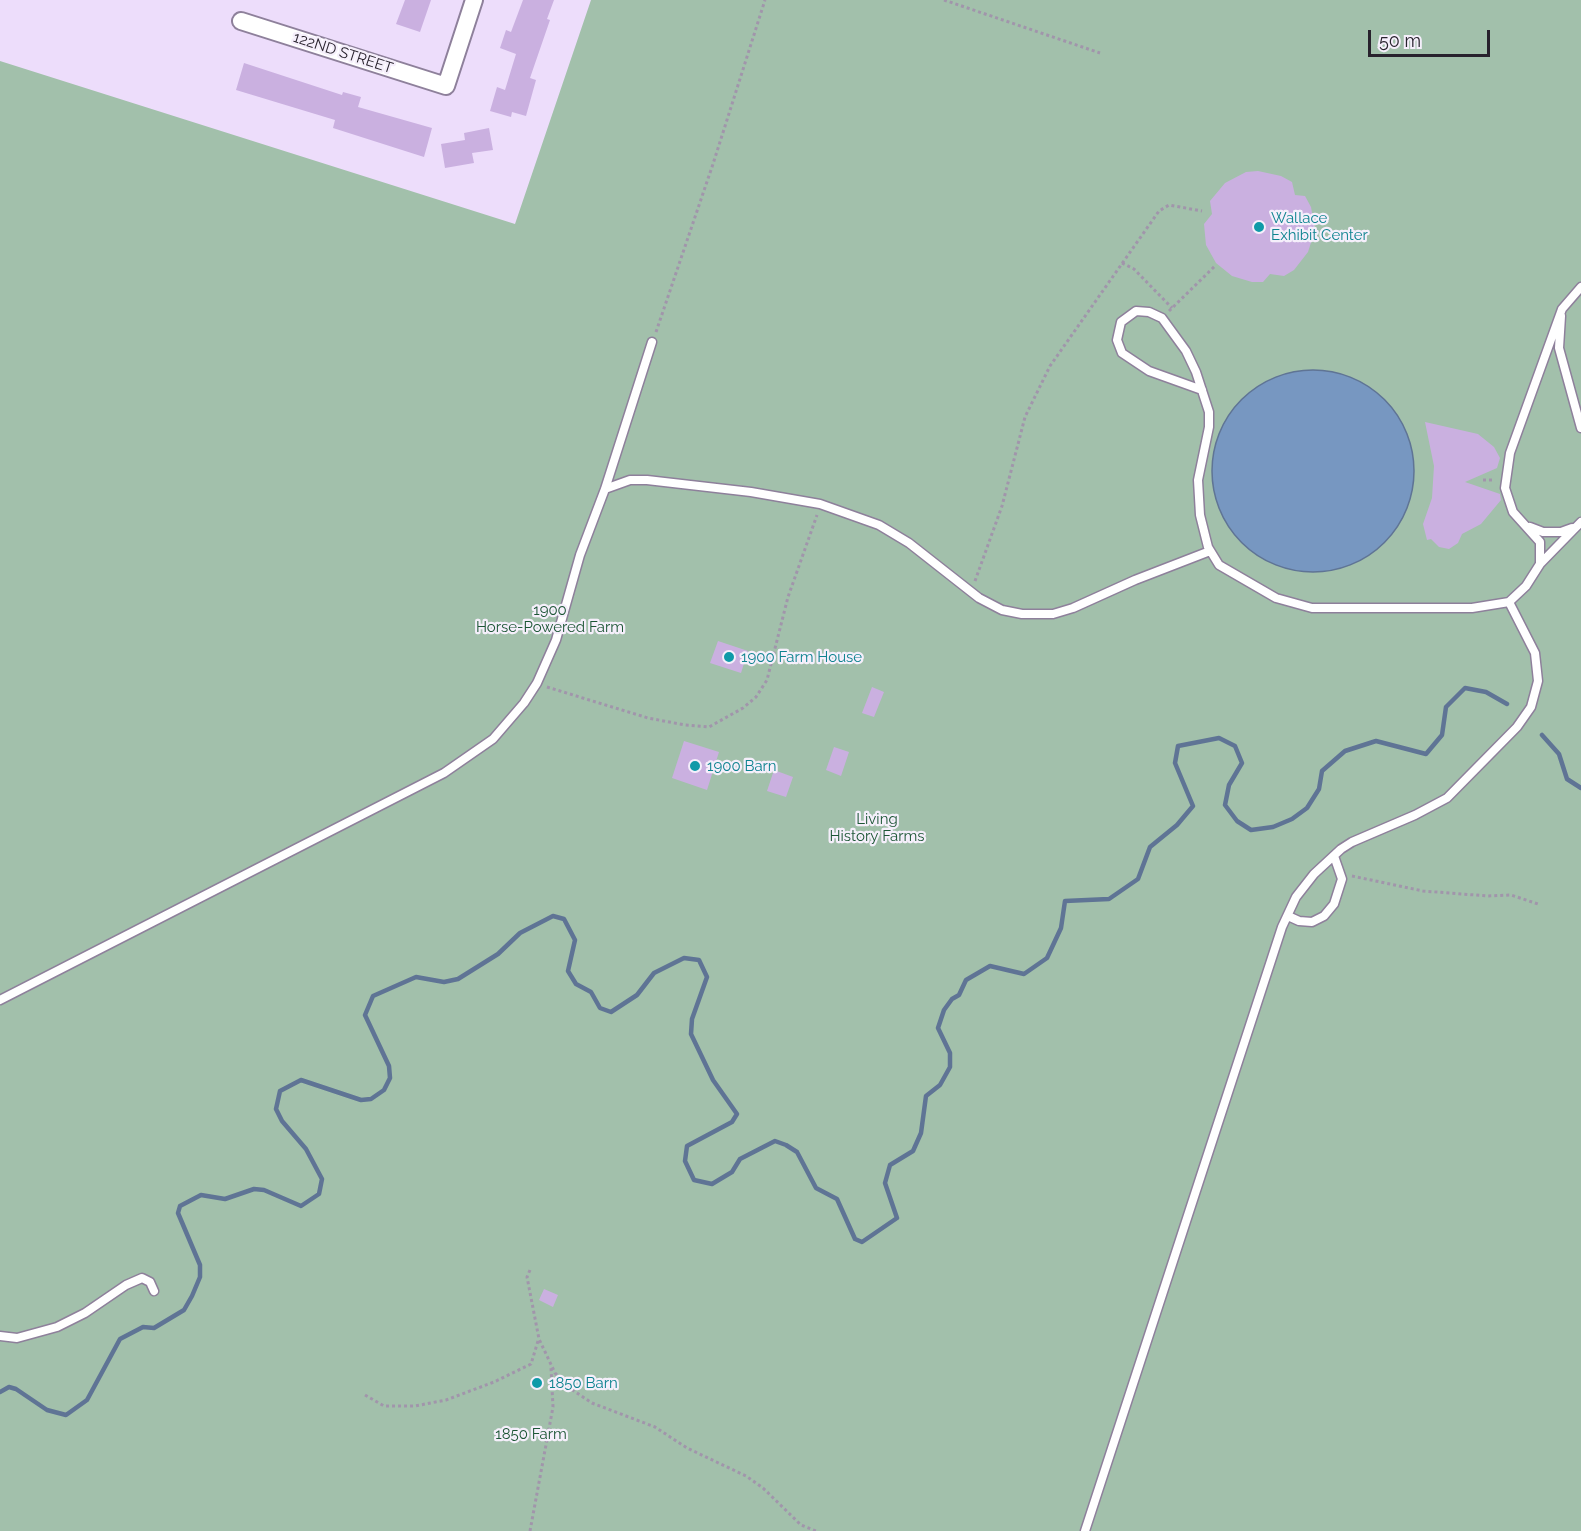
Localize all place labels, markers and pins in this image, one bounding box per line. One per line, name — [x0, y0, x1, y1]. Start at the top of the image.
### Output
place label: Wallace Exhibit Center — [1271, 209, 1368, 244]
marker: Wallace Exhibit Center — [1252, 220, 1266, 234]
place label: 1900 Farm House — [741, 648, 862, 666]
marker: 1900 Farm House — [722, 650, 736, 664]
place label: 1900 Barn — [707, 757, 777, 775]
marker: 1900 Barn — [688, 759, 702, 773]
place label: 1850 Barn — [549, 1374, 618, 1392]
marker: 1850 Barn — [530, 1376, 544, 1390]

